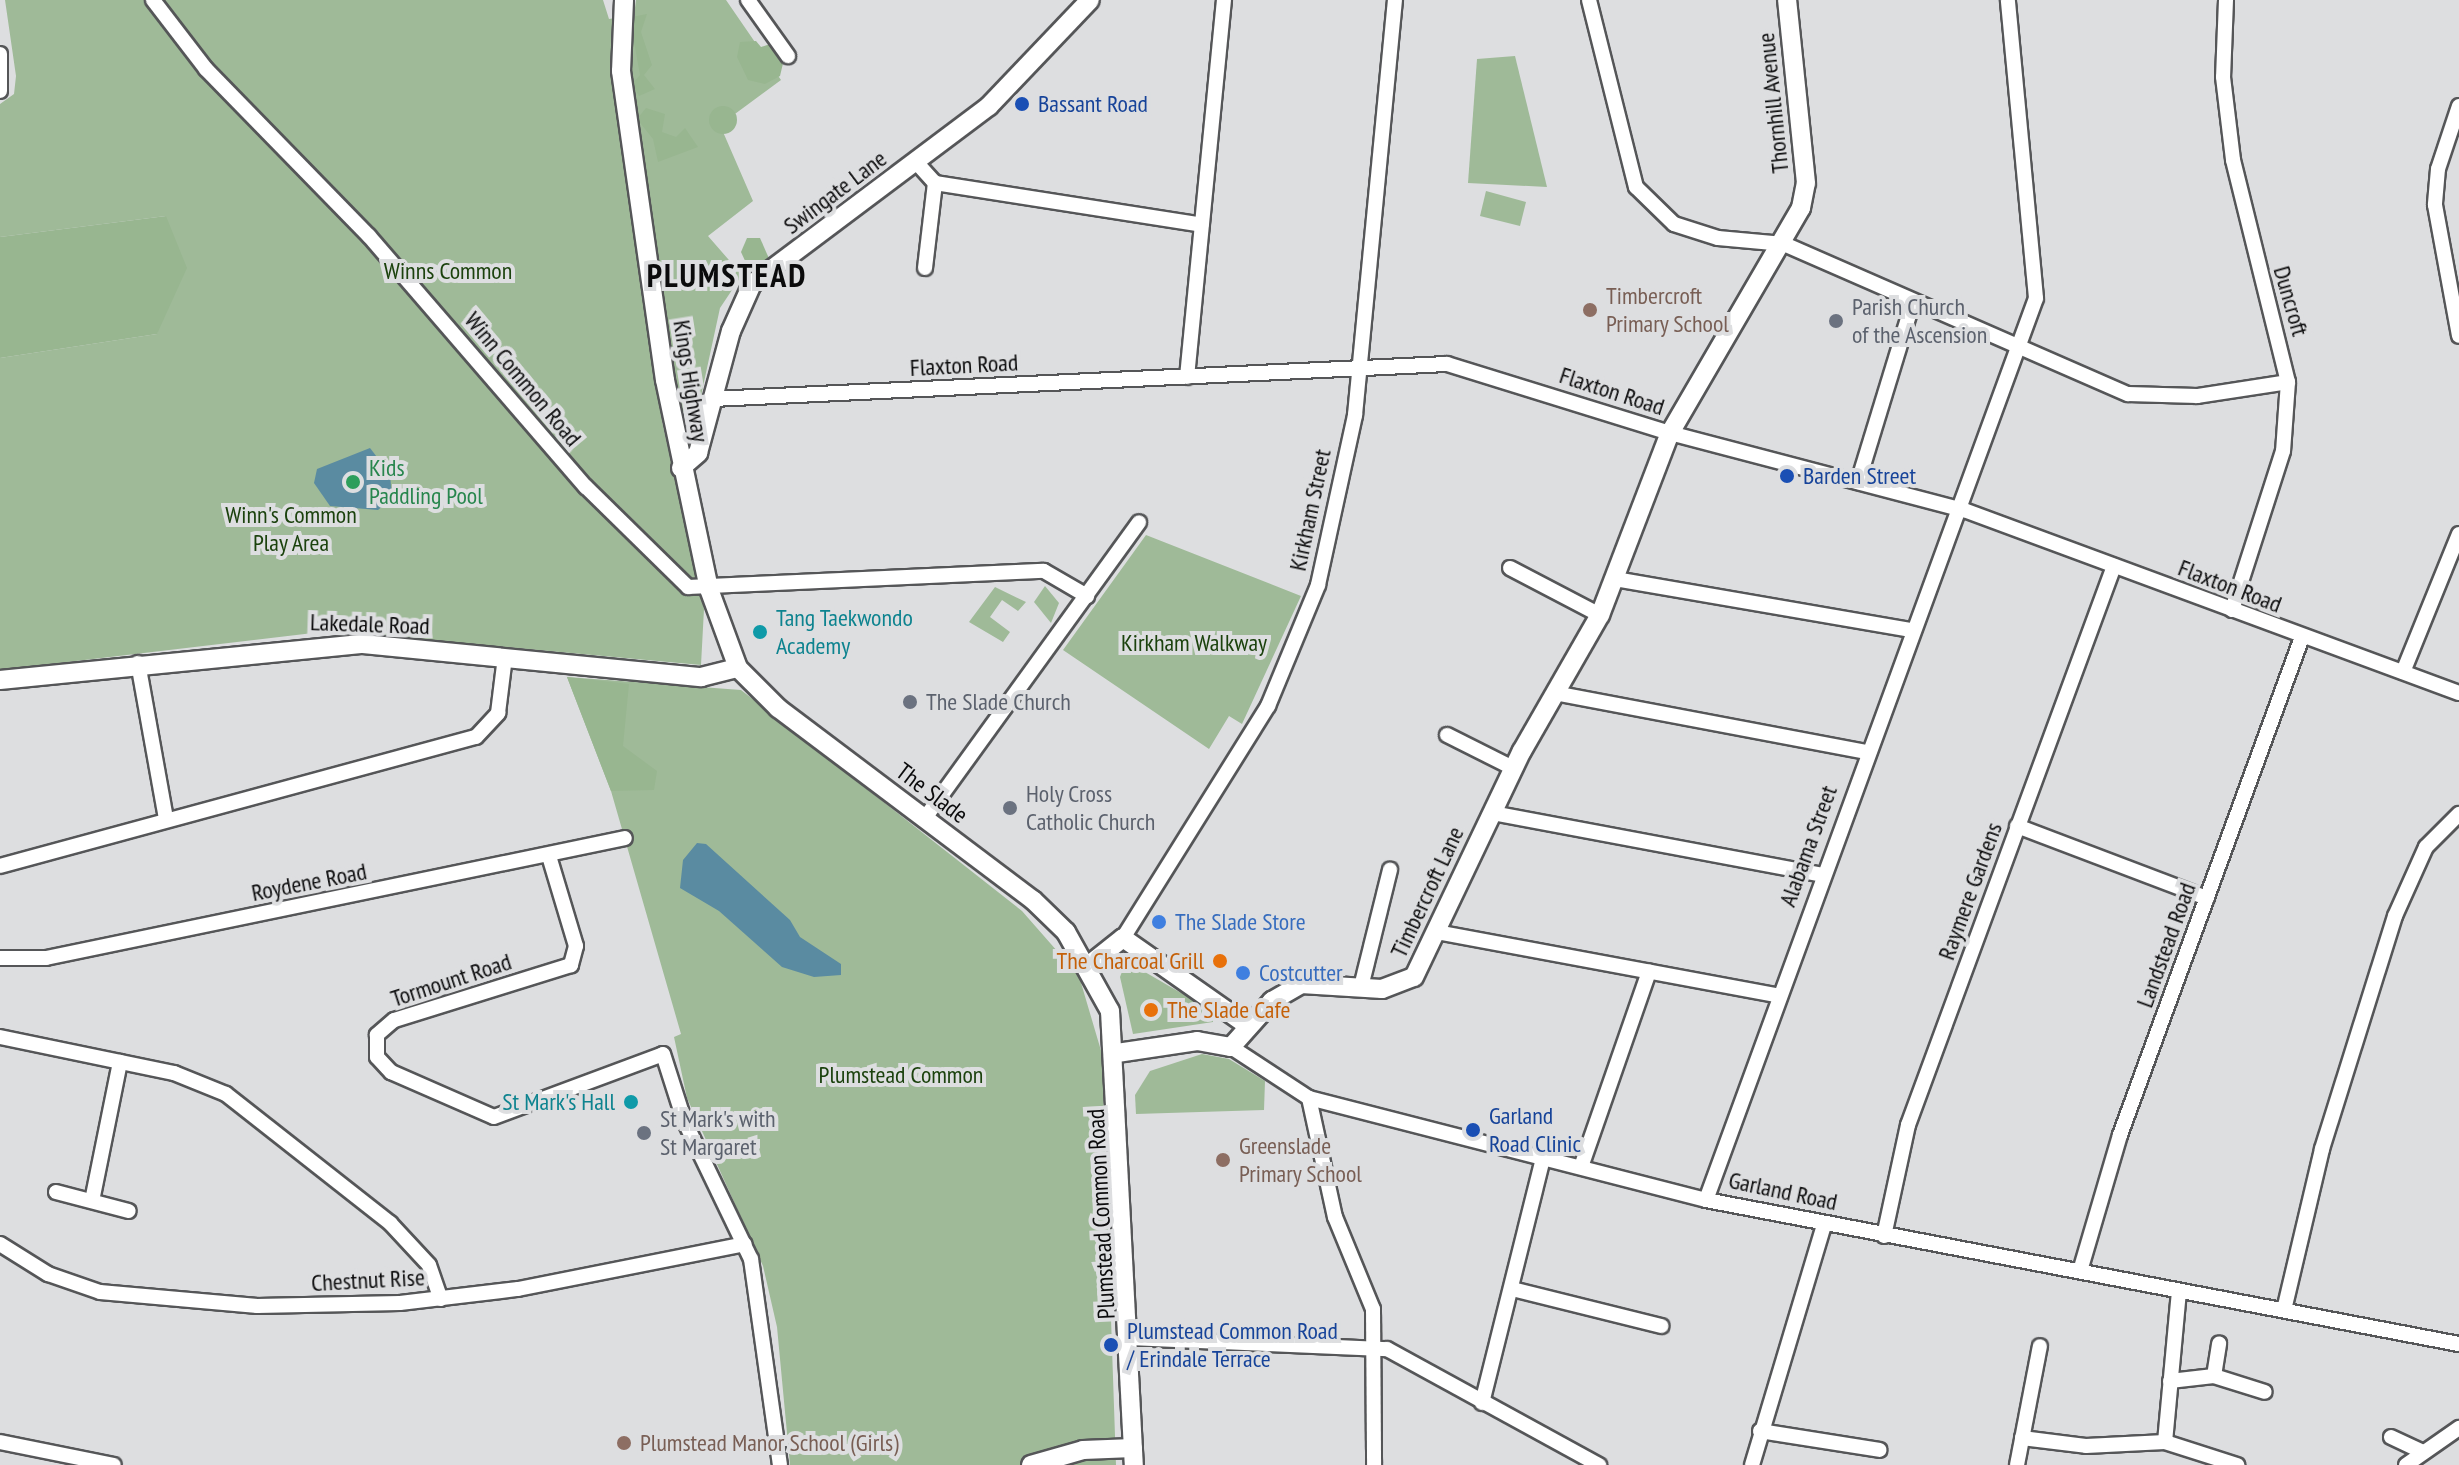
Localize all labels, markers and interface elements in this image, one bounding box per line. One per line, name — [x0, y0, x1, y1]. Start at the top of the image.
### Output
street label: Thornhill Avenue — [1751, 31, 1795, 175]
place label: Bassant Road — [1038, 90, 1148, 118]
marker: Bassant Road — [1013, 95, 1031, 113]
street label: Swingate Lane — [778, 144, 892, 240]
district label: PLUMSTEAD — [647, 256, 807, 294]
park label: Winns Common — [384, 257, 512, 285]
street label: Duncroft — [2267, 263, 2315, 339]
place label: Timbercroft Primary School — [1606, 282, 1730, 338]
place label: Parish Church of the Ascension — [1852, 293, 1988, 349]
marker: Timbercroft Primary School — [1581, 301, 1599, 319]
street label: Winn Common Road — [458, 306, 588, 452]
marker: Parish Church of the Ascension — [1827, 312, 1845, 330]
street label: Kings Highway — [667, 318, 715, 444]
street label: Flaxton Road — [909, 348, 1019, 382]
street label: Flaxton Road — [1556, 361, 1668, 421]
street label: Kirkham Street — [1283, 447, 1337, 573]
place label: Kids Paddling Pool — [369, 454, 483, 510]
place label: Barden Street — [1803, 462, 1916, 490]
marker: Barden Street — [1778, 467, 1796, 485]
marker: Kids Paddling Pool — [344, 473, 362, 491]
park label: Winn's Common Play Area — [225, 501, 357, 557]
street label: Flaxton Road — [2174, 553, 2286, 619]
place label: Tang Taekwondo Academy — [776, 604, 913, 660]
street label: Lakedale Road — [310, 608, 430, 640]
marker: Tang Taekwondo Academy — [751, 623, 769, 641]
park label: Kirkham Walkway — [1121, 629, 1267, 657]
place label: The Slade Church — [926, 688, 1071, 716]
marker: The Slade Church — [901, 693, 919, 711]
street label: The Slade — [891, 757, 973, 829]
place label: Holy Cross Catholic Church — [1026, 780, 1156, 836]
street label: Alabama Street — [1773, 782, 1843, 910]
marker: Holy Cross Catholic Church — [1001, 799, 1019, 817]
street label: Raymere Gardens — [1932, 818, 2008, 964]
street label: Timbercroft Lane — [1384, 822, 1470, 962]
street label: Roydene Road — [249, 857, 369, 907]
street label: Landstead Road — [2130, 879, 2202, 1011]
place label: The Slade Store — [1175, 908, 1306, 936]
marker: The Slade Store — [1150, 913, 1168, 931]
street label: Tormount Road — [387, 947, 515, 1013]
place label: The Charcoal Grill — [1056, 947, 1204, 975]
marker: The Charcoal Grill — [1211, 952, 1229, 970]
place label: Costcutter — [1259, 959, 1343, 987]
marker: Costcutter — [1234, 964, 1252, 982]
place label: The Slade Cafe — [1167, 996, 1290, 1024]
marker: The Slade Cafe — [1142, 1001, 1160, 1019]
park label: Plumstead Common — [819, 1061, 983, 1089]
place label: St Mark's Hall — [502, 1088, 615, 1116]
marker: St Mark's Hall — [622, 1093, 640, 1111]
place label: Garland Road Clinic — [1489, 1102, 1581, 1158]
place label: St Mark's with St Margaret — [660, 1105, 776, 1161]
street label: Plumstead Common Road — [1081, 1108, 1121, 1320]
marker: Garland Road Clinic — [1464, 1121, 1482, 1139]
marker: St Mark's with St Margaret — [635, 1124, 653, 1142]
place label: Greenslade Primary School — [1239, 1132, 1363, 1188]
marker: Greenslade Primary School — [1214, 1151, 1232, 1169]
street label: Garland Road — [1726, 1165, 1840, 1217]
street label: Chestnut Rise — [311, 1263, 425, 1297]
place label: Plumstead Common Road / Erindale Terrace — [1127, 1317, 1338, 1373]
marker: Plumstead Common Road / Erindale Terrace — [1102, 1336, 1120, 1354]
place label: Plumstead Manor School (Girls) — [640, 1429, 899, 1457]
marker: Plumstead Manor School (Girls) — [615, 1434, 633, 1452]

